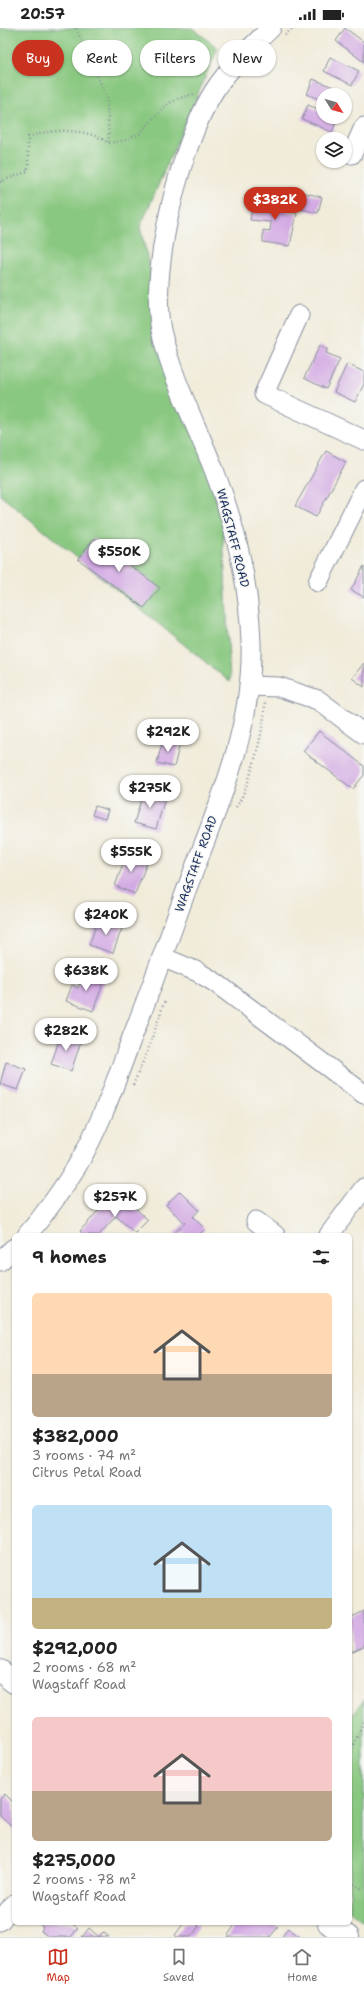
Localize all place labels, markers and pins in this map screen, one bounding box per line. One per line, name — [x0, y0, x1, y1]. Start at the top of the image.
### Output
pin: $382K — [247, 187, 303, 221]
pin: $550K — [91, 539, 147, 573]
pin: $292K — [140, 719, 196, 753]
pin: $275K — [122, 775, 178, 809]
pin: $555K — [103, 839, 159, 873]
pin: $240K — [78, 902, 134, 936]
pin: $638K — [58, 958, 114, 992]
pin: $282K — [38, 1018, 94, 1052]
pin: $257K — [87, 1184, 143, 1218]

